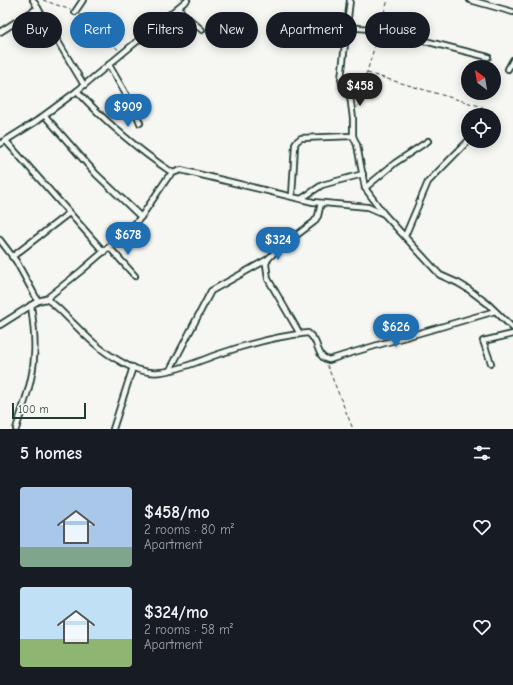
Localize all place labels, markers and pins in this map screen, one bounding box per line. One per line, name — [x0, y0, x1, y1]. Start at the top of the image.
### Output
pin: $458 — [336, 73, 384, 107]
pin: $909 — [104, 94, 152, 128]
pin: $678 — [104, 222, 152, 256]
pin: $324 — [254, 227, 302, 261]
pin: $626 — [372, 314, 420, 348]

